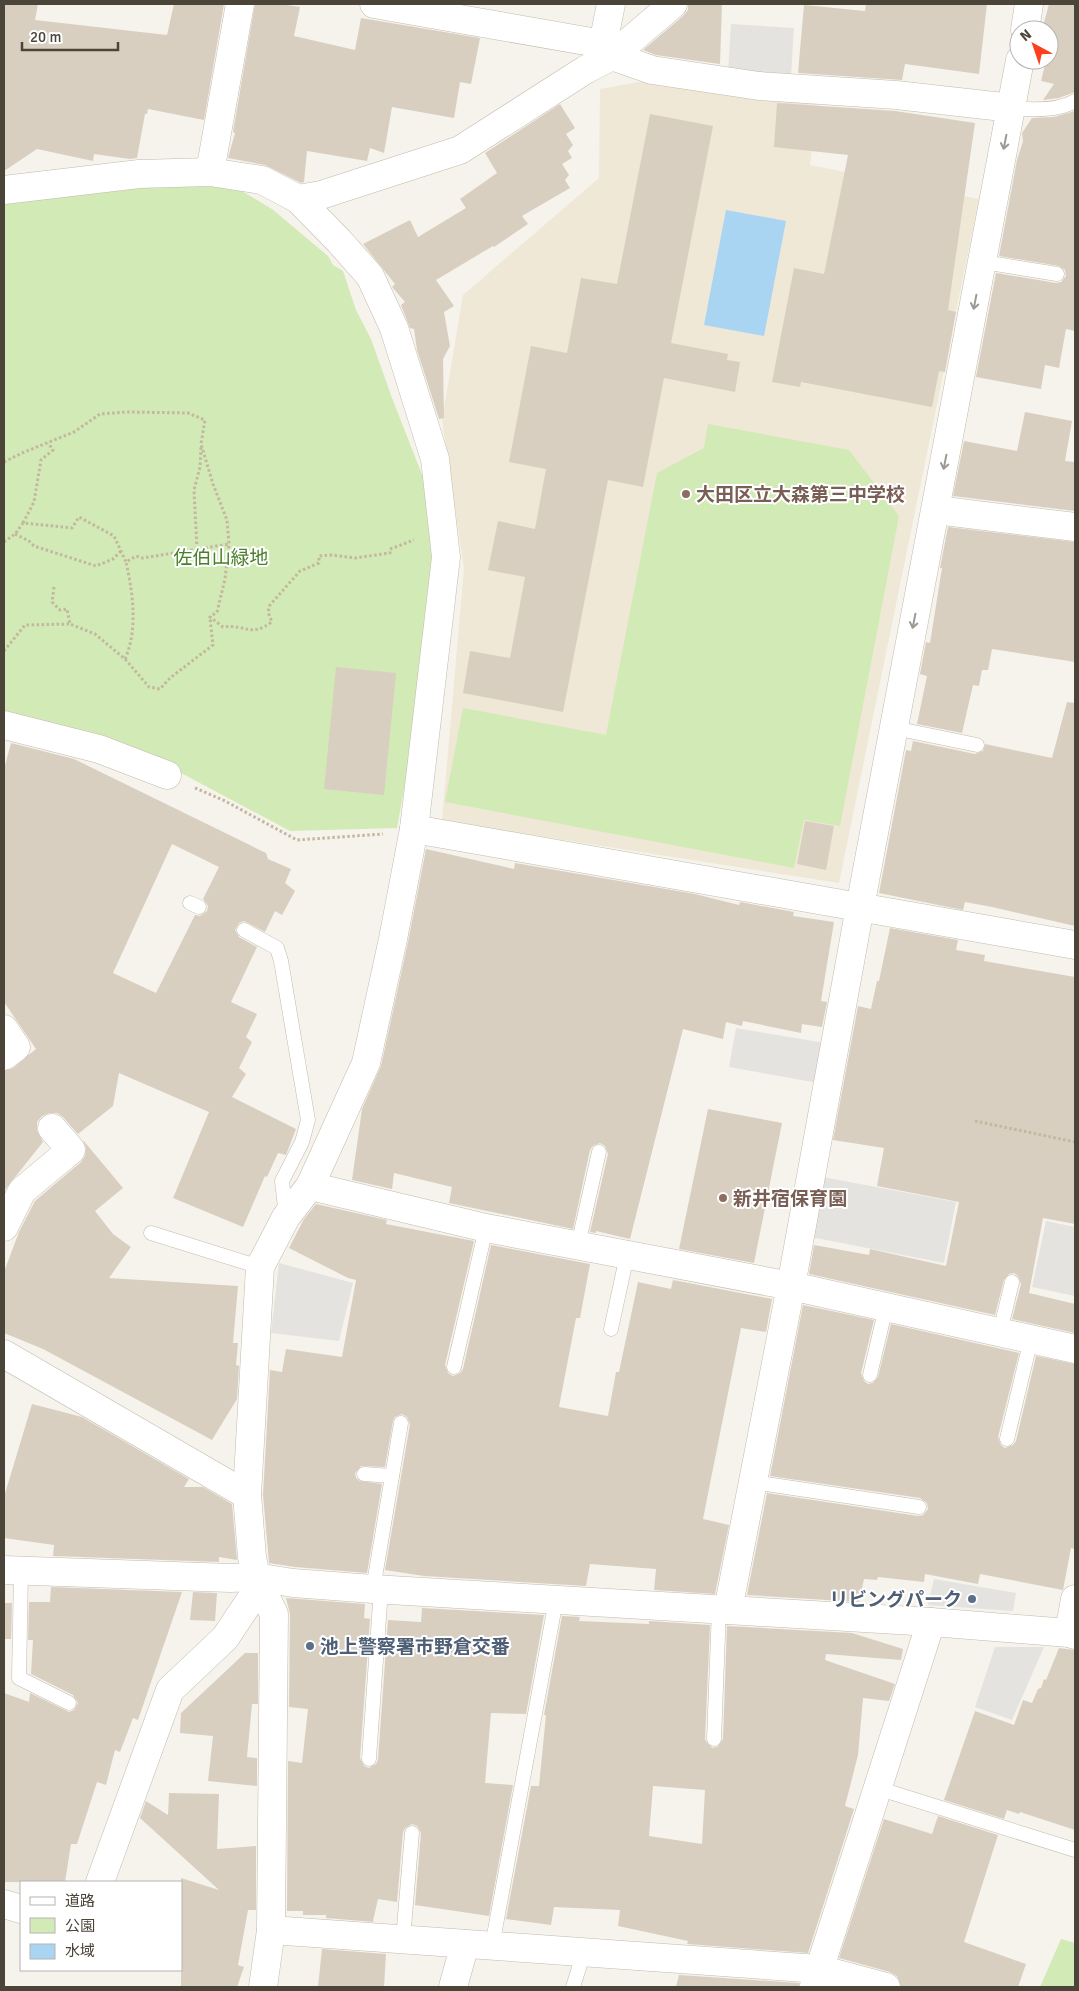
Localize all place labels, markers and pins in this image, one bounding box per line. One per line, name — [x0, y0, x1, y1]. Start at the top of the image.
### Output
place label: 大田区立大森第三中学校 — [696, 483, 905, 507]
marker: 大田区立大森第三中学校 — [680, 488, 692, 500]
place label: 新井宿保育園 — [733, 1187, 847, 1211]
marker: 新井宿保育園 — [717, 1192, 729, 1204]
place label: リビングパーク — [829, 1588, 962, 1612]
marker: リビングパーク — [966, 1593, 978, 1605]
place label: 池上警察署市野倉交番 — [320, 1635, 510, 1659]
marker: 池上警察署市野倉交番 — [304, 1640, 316, 1652]

